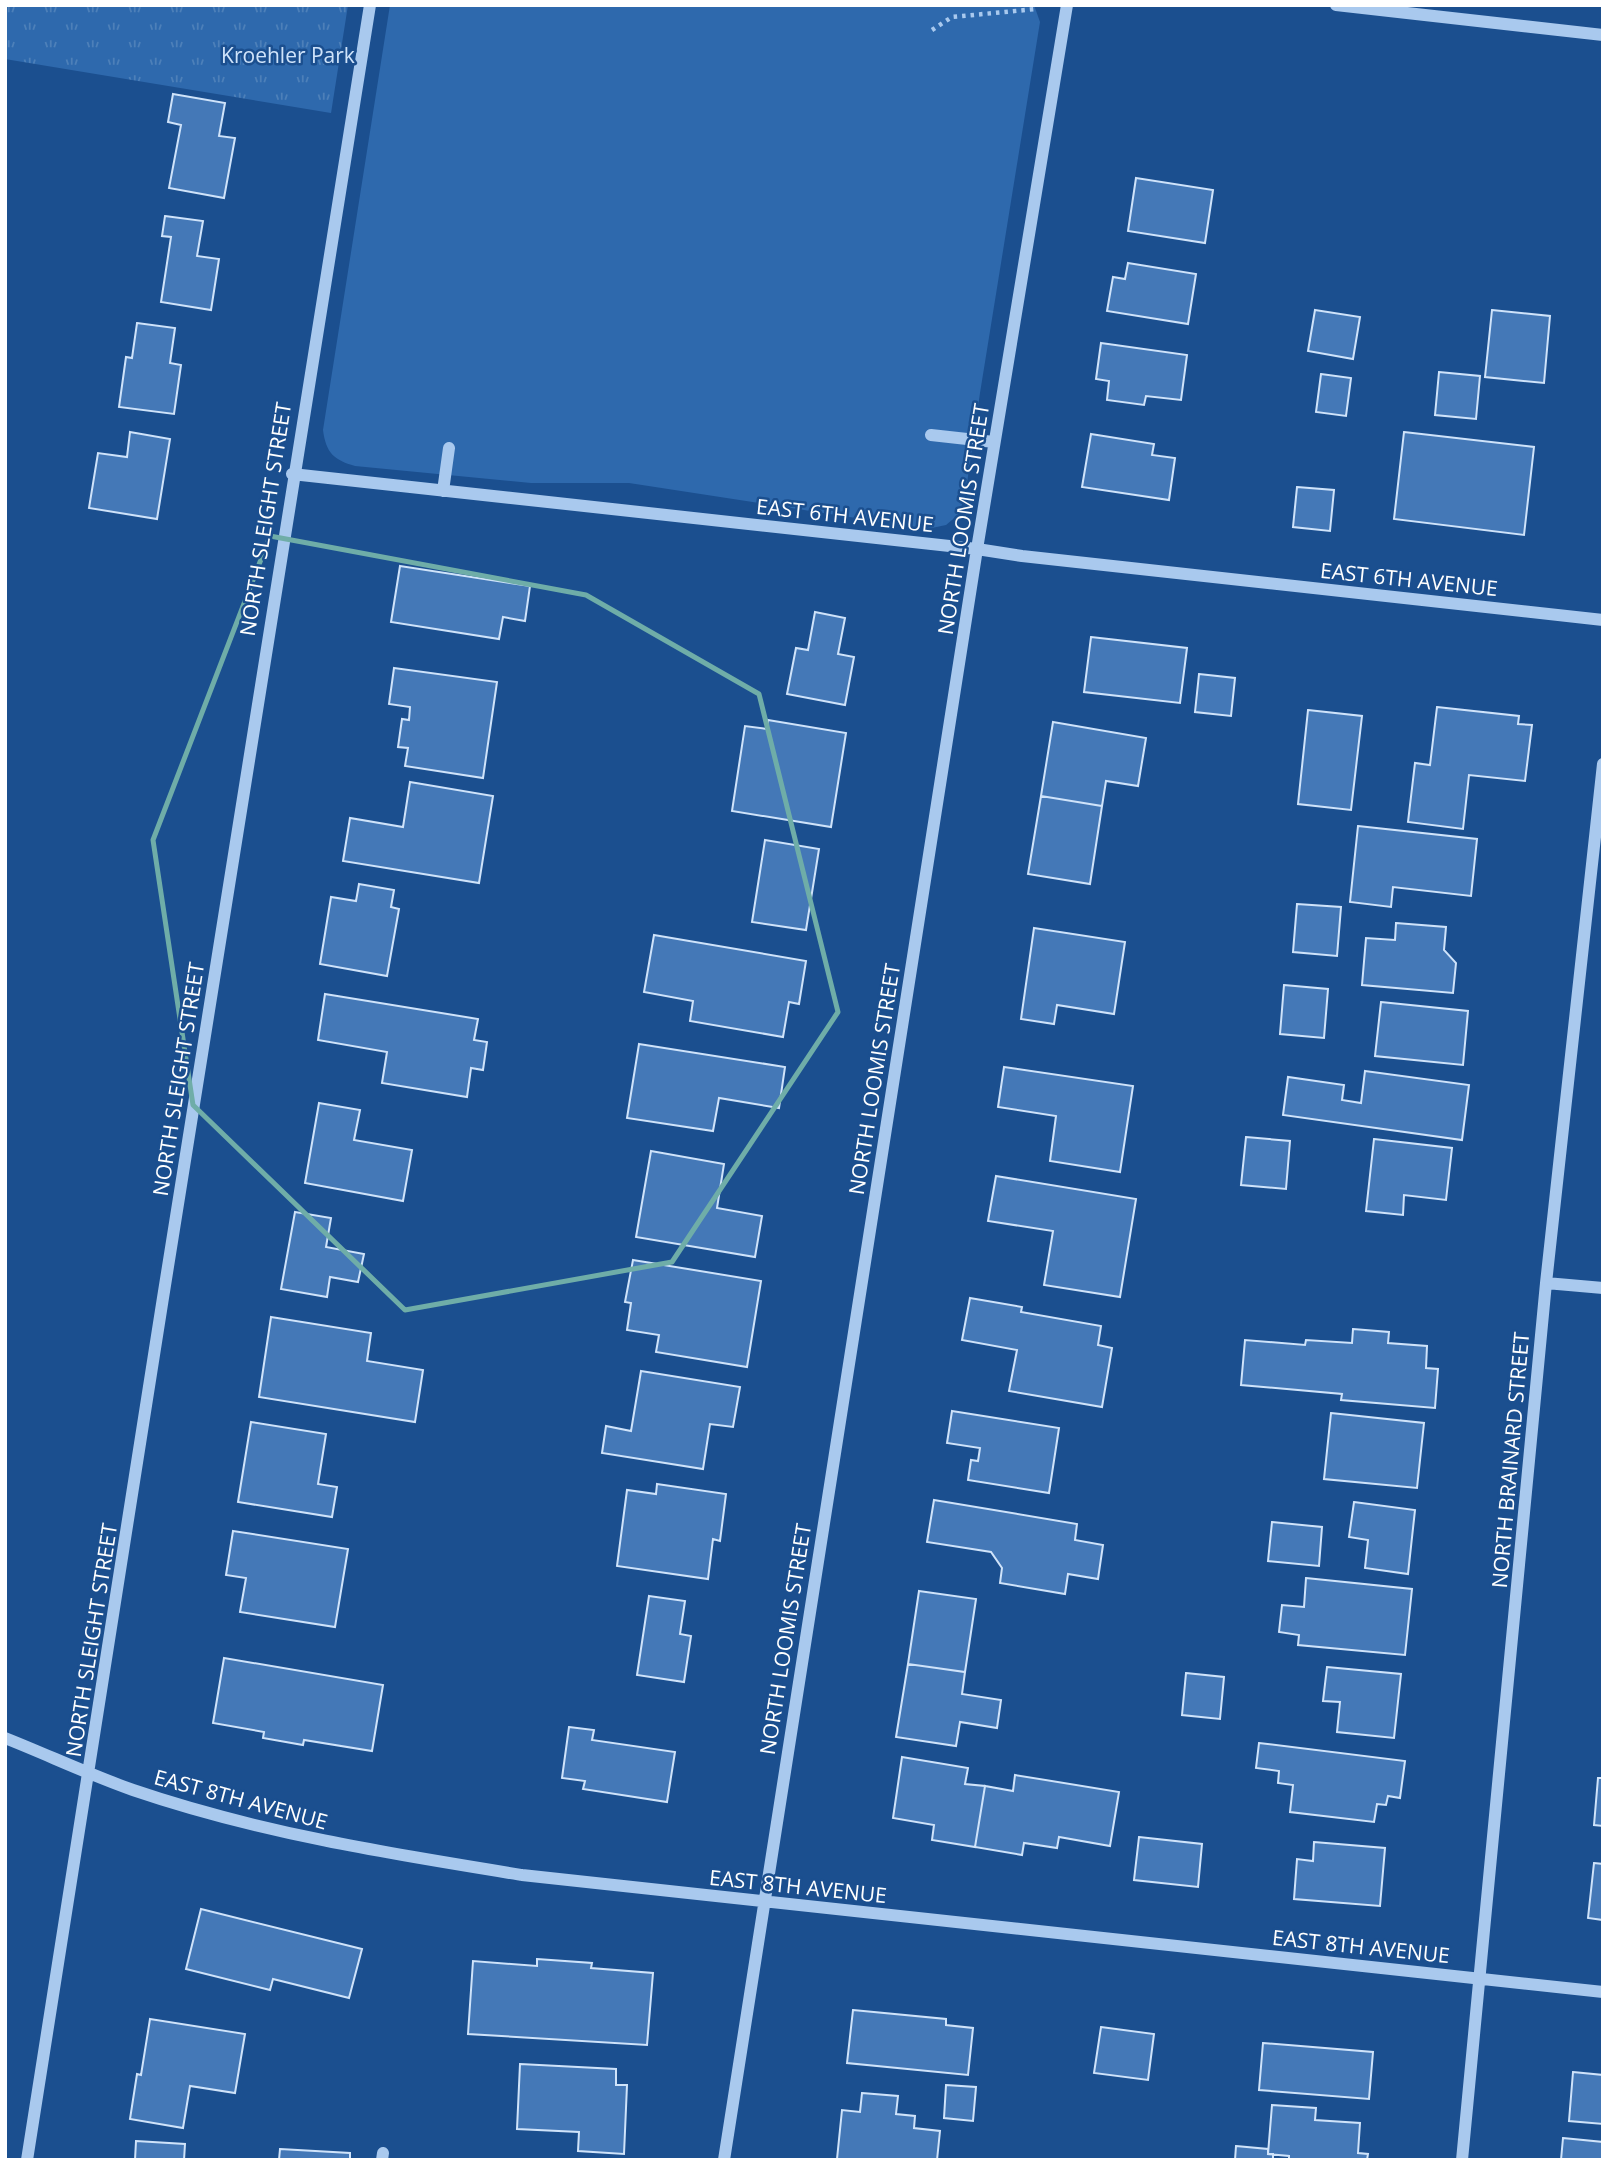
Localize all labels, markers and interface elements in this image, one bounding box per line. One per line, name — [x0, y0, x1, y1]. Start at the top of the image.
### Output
park label: Kroehler Park — [221, 41, 355, 69]
street label: NORTH SLEIGHT STREET — [233, 400, 297, 638]
street label: NORTH LOOMIS STREET — [931, 401, 995, 637]
street label: EAST 6TH AVENUE — [755, 492, 935, 538]
street label: EAST 6TH AVENUE — [1319, 556, 1499, 602]
street label: NORTH SLEIGHT STREET — [146, 960, 210, 1198]
street label: NORTH LOOMIS STREET — [842, 961, 906, 1197]
street label: NORTH BRAINARD STREET — [1485, 1330, 1535, 1589]
street label: NORTH SLEIGHT STREET — [59, 1521, 123, 1759]
street label: NORTH LOOMIS STREET — [753, 1521, 817, 1757]
street label: EAST 8TH AVENUE — [151, 1762, 331, 1836]
street label: EAST 8TH AVENUE — [708, 1863, 888, 1909]
street label: EAST 8TH AVENUE — [1271, 1923, 1451, 1969]

